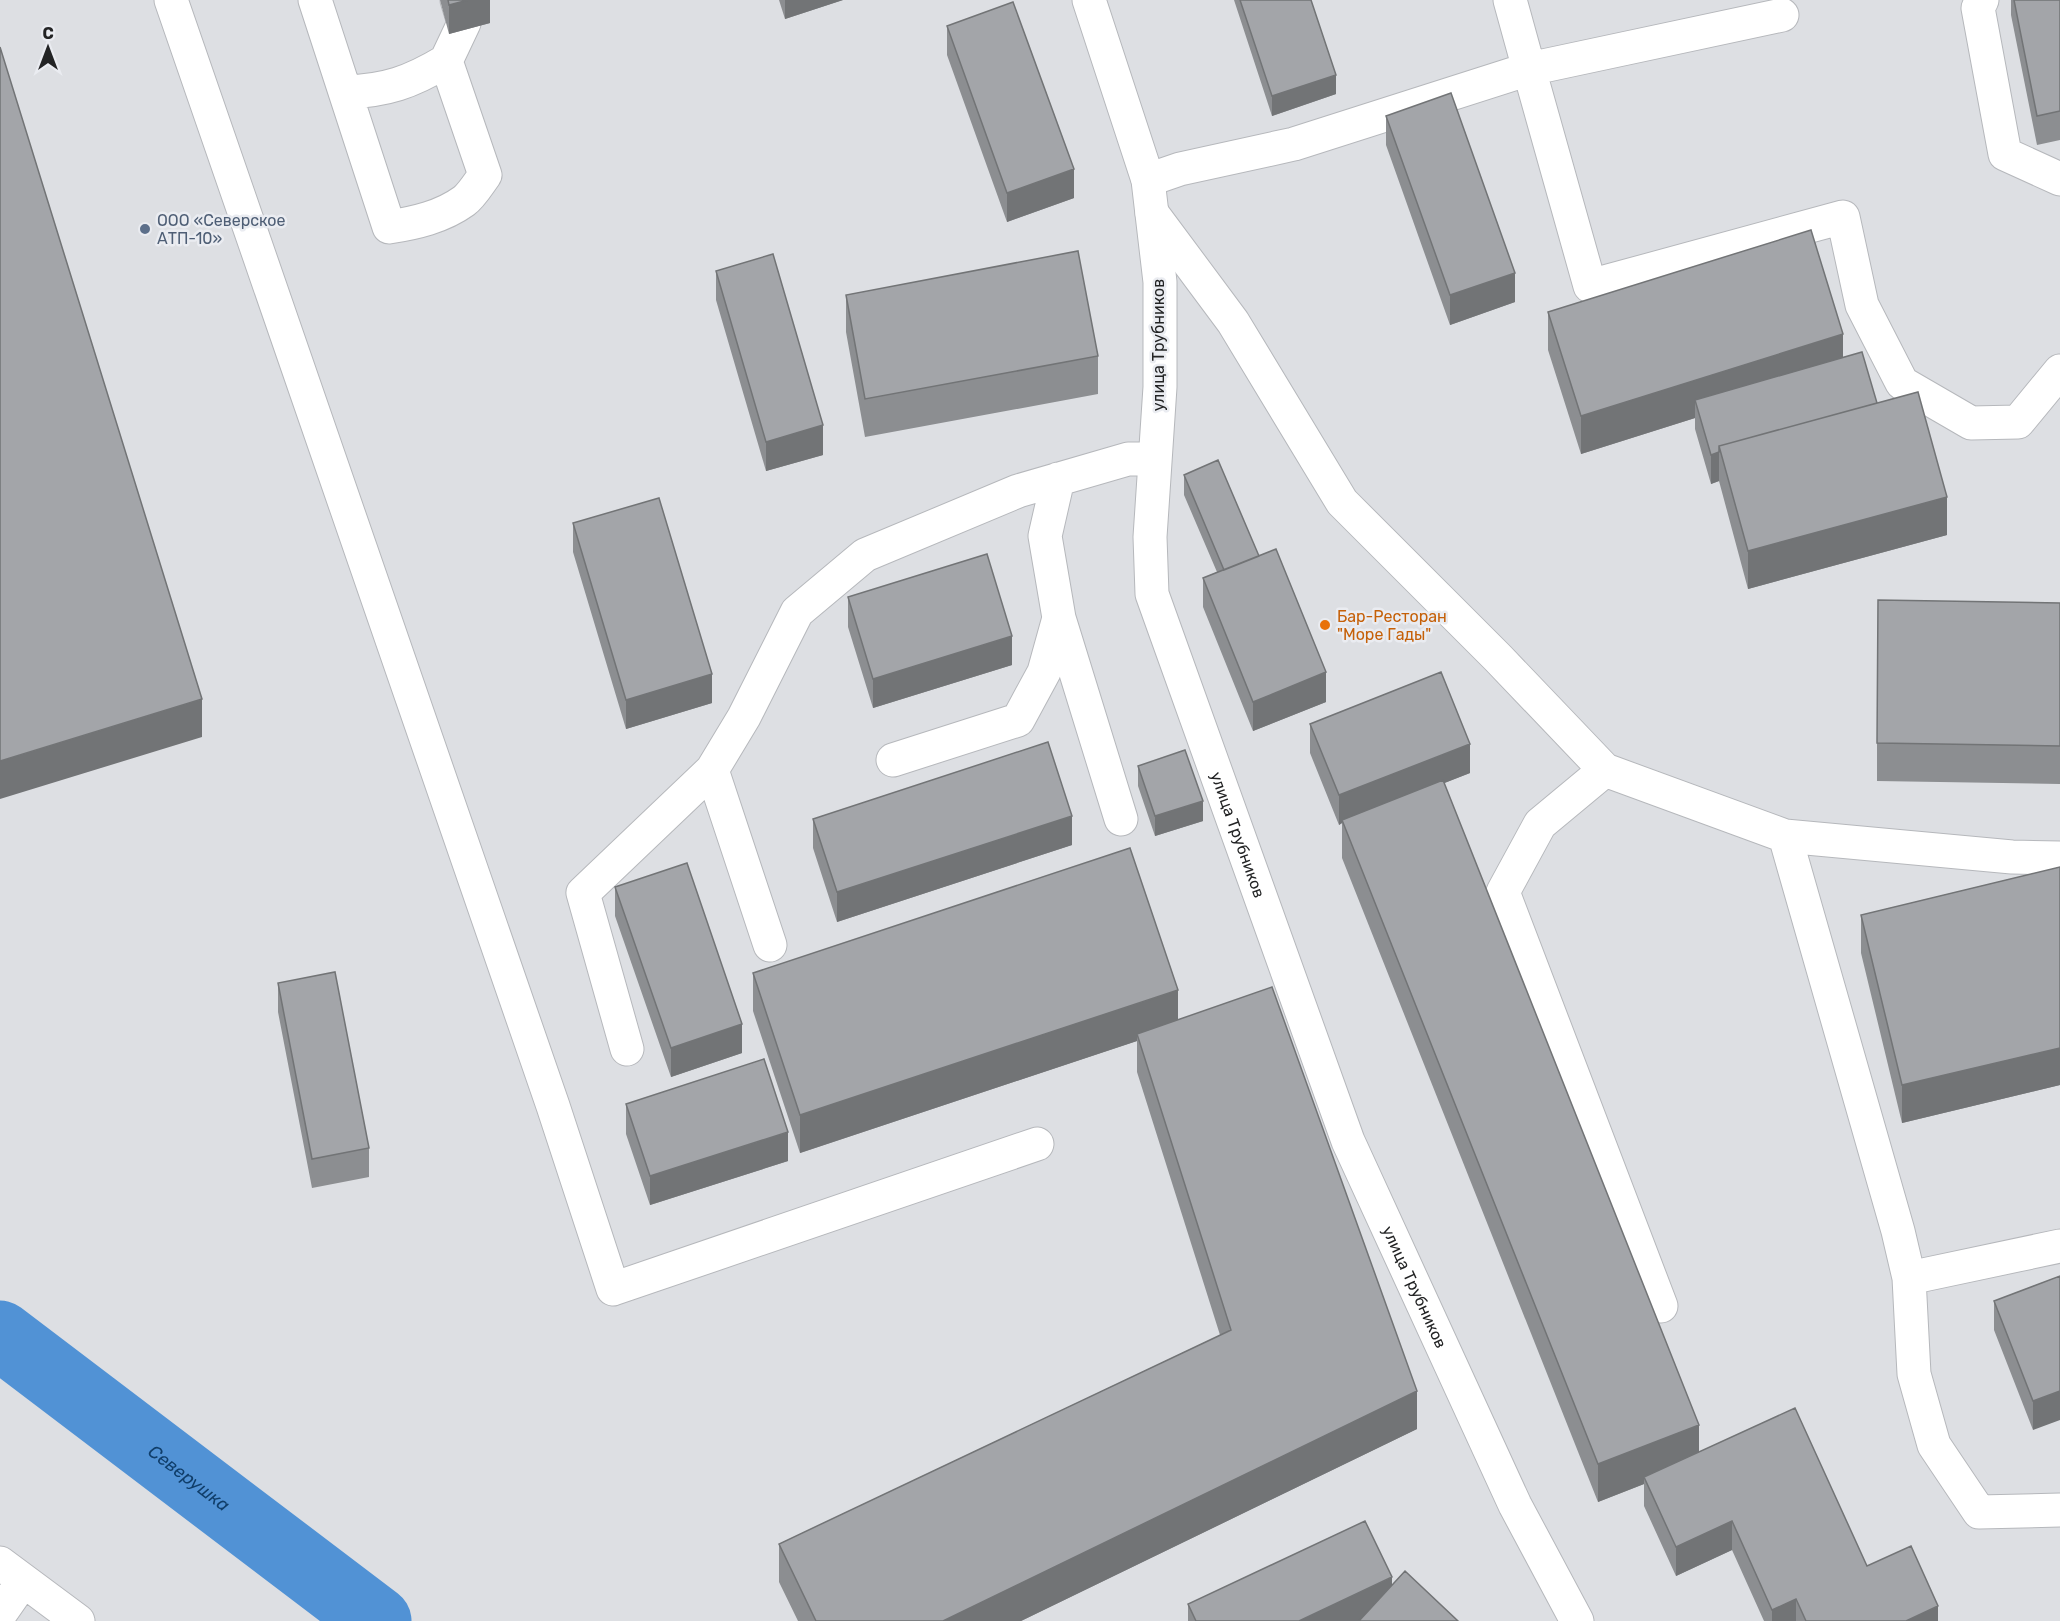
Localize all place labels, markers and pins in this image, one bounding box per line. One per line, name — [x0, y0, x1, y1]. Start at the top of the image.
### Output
place label: ООО «Северское АТП-10» — [157, 211, 285, 248]
marker: ООО «Северское АТП-10» — [138, 222, 152, 236]
place label: Бар-Ресторан "Море Гады" — [1337, 607, 1447, 644]
marker: Бар-Ресторан "Море Гады" — [1318, 618, 1332, 632]

